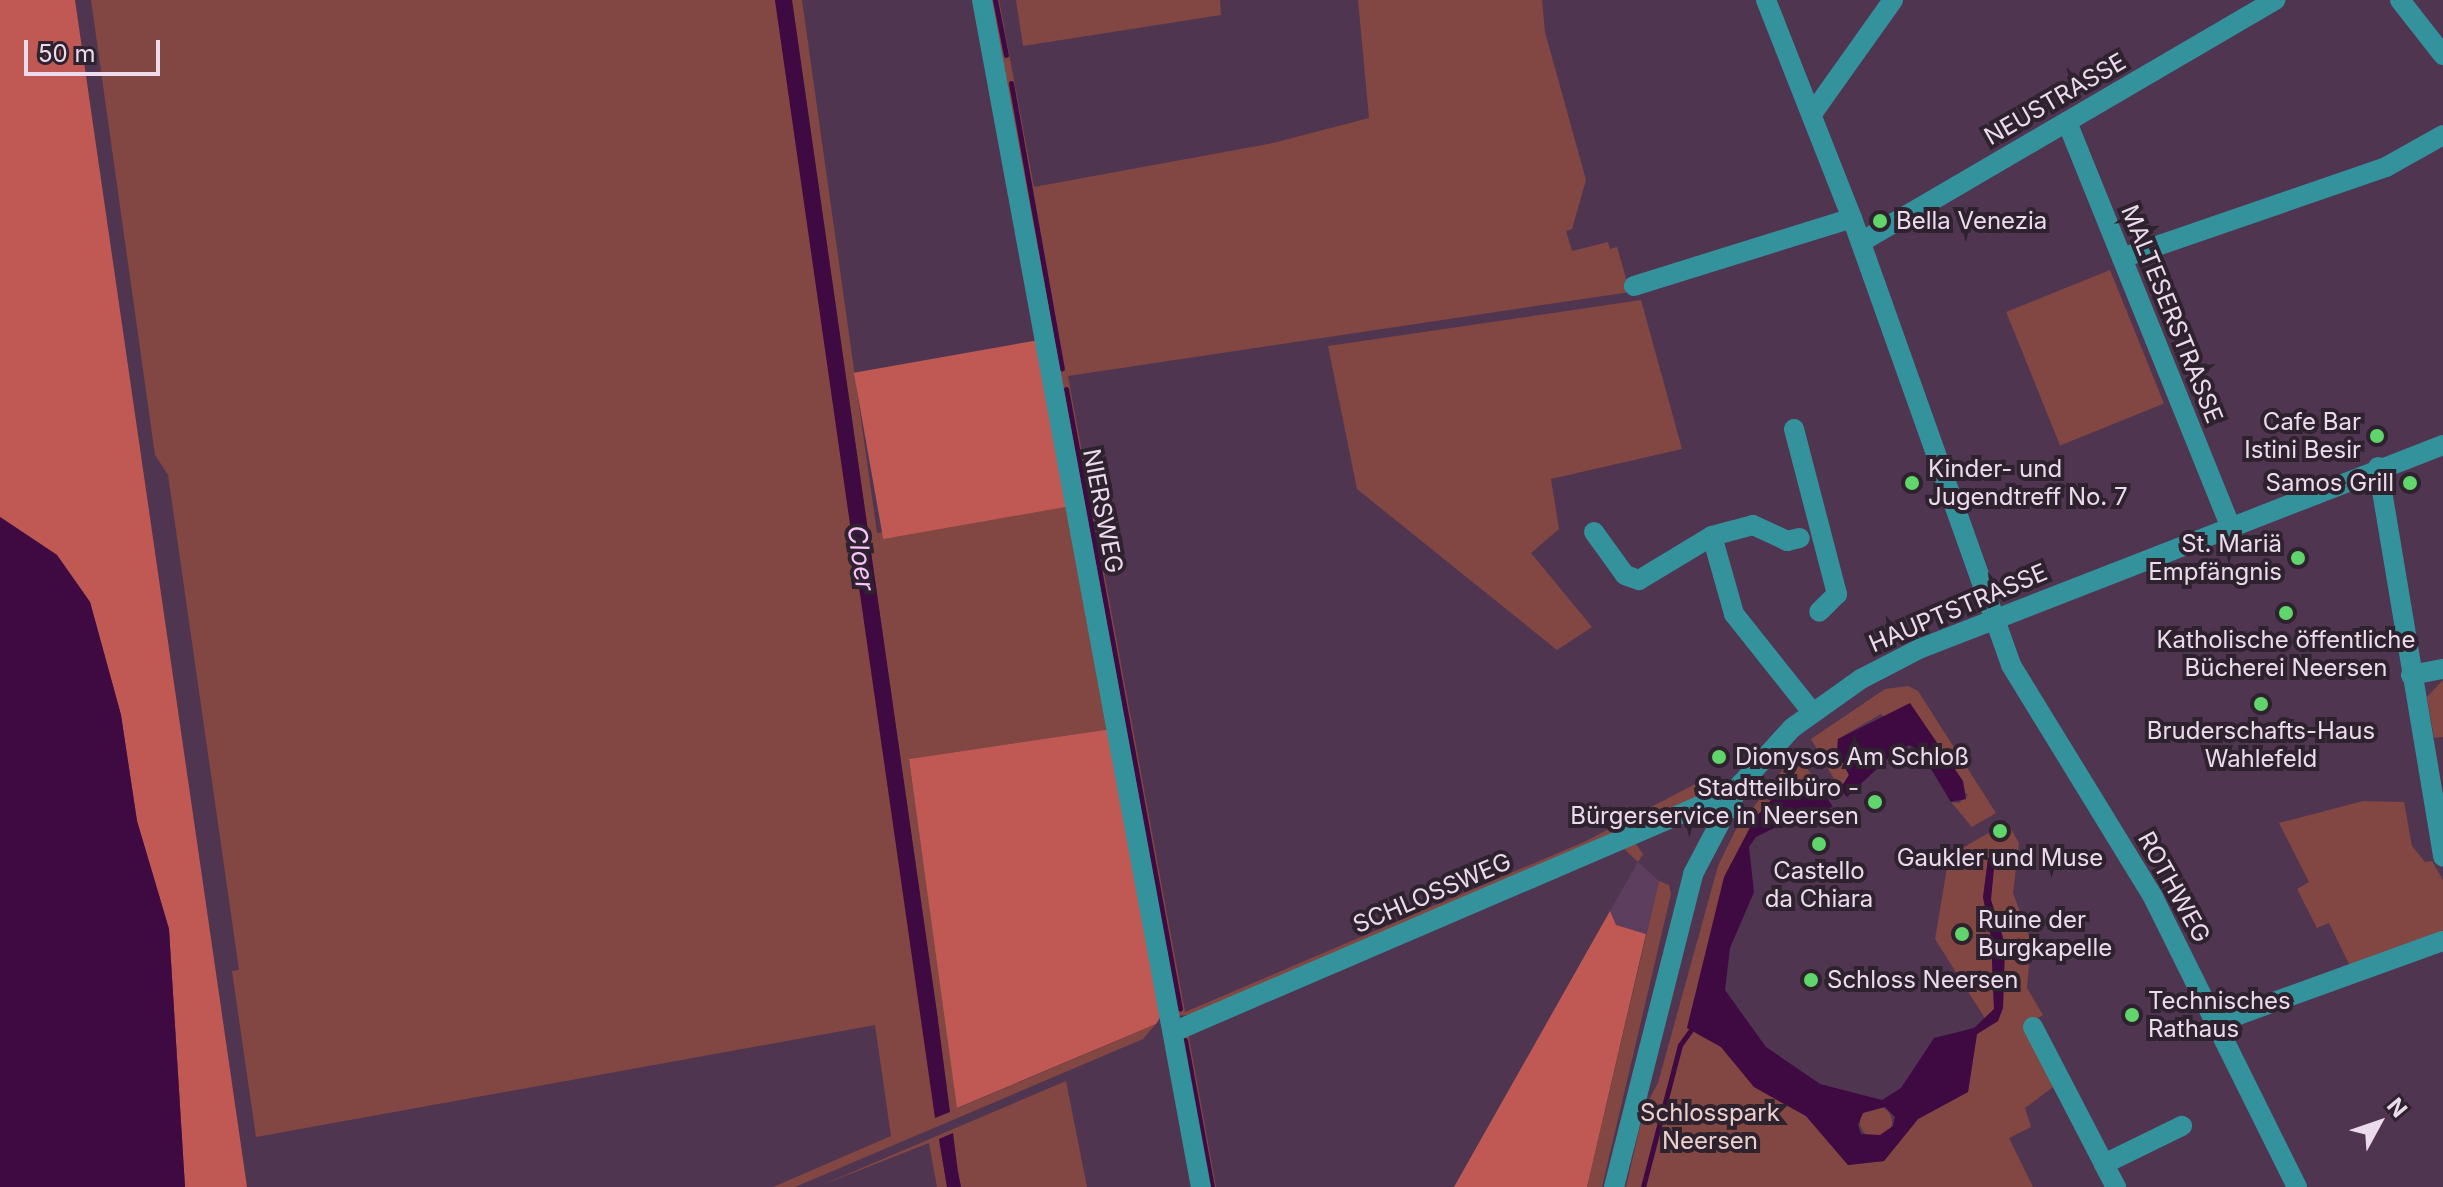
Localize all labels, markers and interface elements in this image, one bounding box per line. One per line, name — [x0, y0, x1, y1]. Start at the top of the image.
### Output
scale bar — [28, 24, 164, 74]
text: 50 m — [38, 39, 96, 68]
street label: NEUSTRASSE — [1979, 47, 2131, 151]
street label: MALTESERSTRASSE — [2115, 201, 2229, 427]
place label: Bella Venezia — [1896, 207, 2047, 235]
marker: Bella Venezia — [1871, 212, 1889, 230]
place label: Cafe Bar Istini Besir — [2244, 408, 2361, 464]
marker: Cafe Bar Istini Besir — [2368, 427, 2386, 445]
street label: NIERSWEG — [1077, 447, 1129, 575]
place label: Kinder- und Jugendtreff No. 7 — [1928, 455, 2128, 511]
place label: Samos Grill — [2266, 469, 2394, 497]
marker: Kinder- und Jugendtreff No. 7 — [1903, 474, 1921, 492]
marker: Samos Grill — [2401, 474, 2419, 492]
water label: Cloer — [841, 523, 881, 593]
place label: St. Mariä Empfängnis — [2148, 530, 2282, 586]
marker: St. Mariä Empfängnis — [2289, 549, 2307, 567]
street label: HAUPTSTRASSE — [1865, 557, 2051, 659]
marker: Katholische öffentliche Bücherei Neersen — [2277, 604, 2295, 622]
place label: Katholische öffentliche Bücherei Neersen — [2156, 626, 2416, 682]
marker: Bruderschafts-Haus Wahlefeld — [2252, 695, 2270, 713]
place label: Bruderschafts-Haus Wahlefeld — [2147, 717, 2375, 773]
place label: Dionysos Am Schloß — [1735, 743, 1969, 771]
marker: Dionysos Am Schloß — [1710, 748, 1728, 766]
place label: Stadtteilbüro - Bürgerservice in Neersen — [1570, 774, 1859, 830]
marker: Stadtteilbüro - Bürgerservice in Neersen — [1866, 793, 1884, 811]
marker: Gaukler und Muse — [1991, 822, 2009, 840]
street label: ROTHWEG — [2132, 826, 2216, 948]
marker: Castello da Chiara — [1810, 835, 1828, 853]
place label: Gaukler und Muse — [1897, 844, 2103, 872]
street label: SCHLOSSWEG — [1349, 847, 1515, 939]
place label: Castello da Chiara — [1765, 857, 1873, 913]
place label: Ruine der Burgkapelle — [1978, 906, 2112, 962]
marker: Ruine der Burgkapelle — [1953, 925, 1971, 943]
place label: Schloss Neersen — [1827, 966, 2019, 994]
marker: Schloss Neersen — [1802, 971, 1820, 989]
place label: Technisches Rathaus — [2148, 987, 2291, 1043]
marker: Technisches Rathaus — [2123, 1006, 2141, 1024]
north arrow — [2339, 1083, 2419, 1163]
text: N — [2382, 1093, 2413, 1122]
park label: Schlosspark Neersen — [1640, 1099, 1780, 1155]

